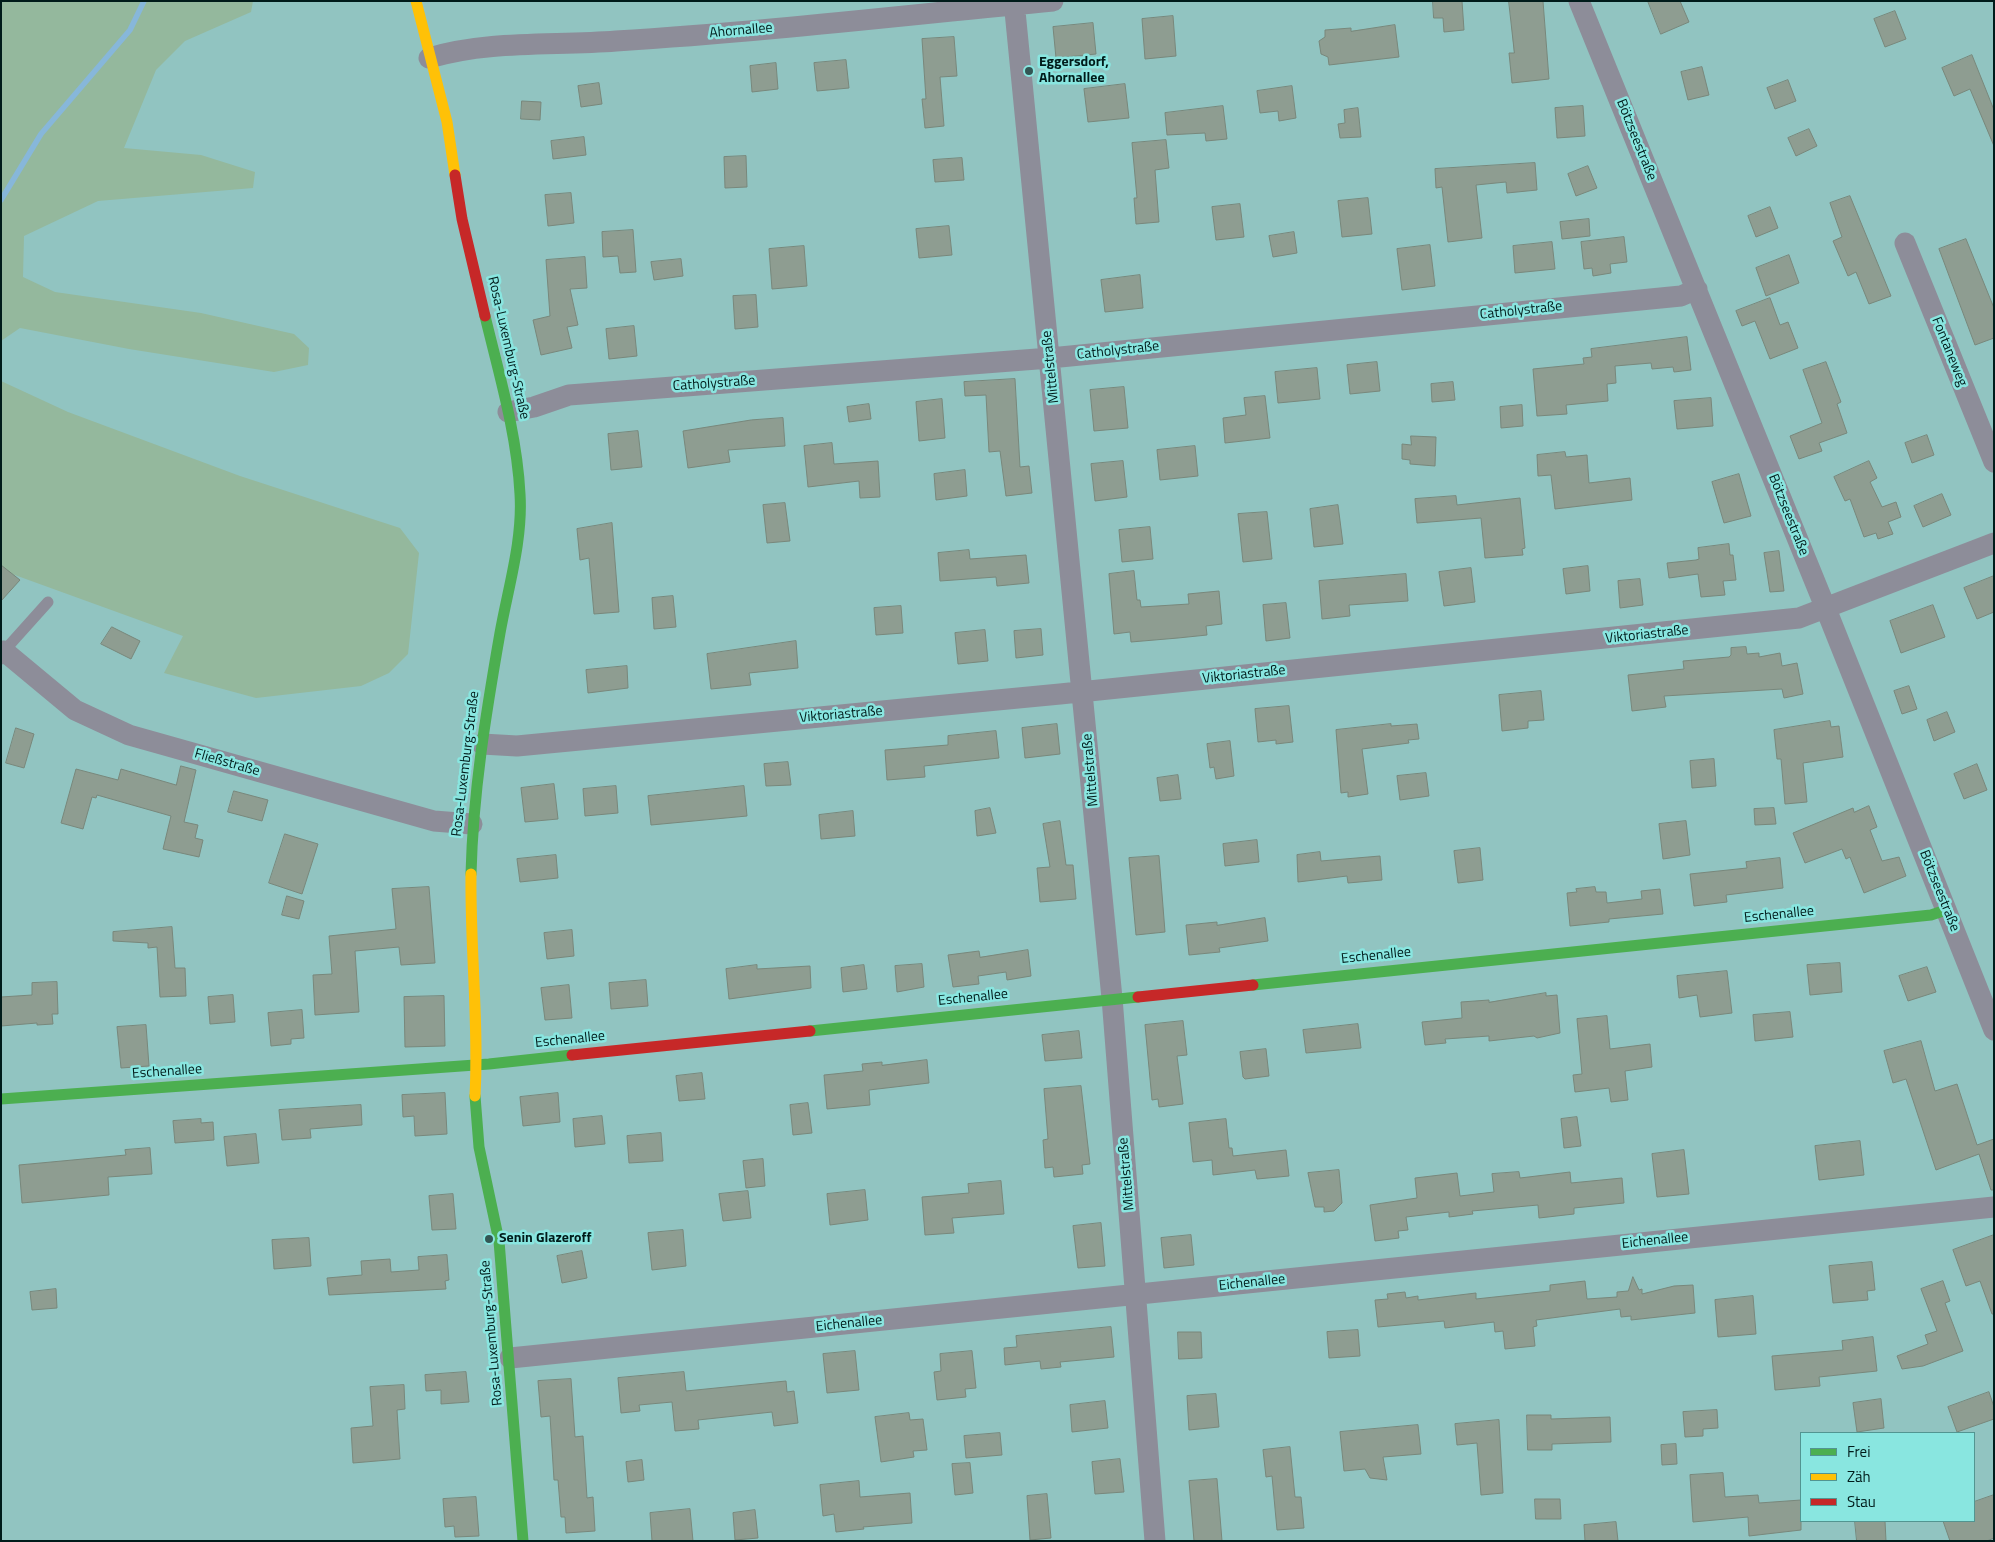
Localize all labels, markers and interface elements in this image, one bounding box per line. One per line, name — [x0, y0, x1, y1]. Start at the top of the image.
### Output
street label: Ahornallee — [709, 20, 773, 42]
place label: Eggersdorf, Ahornallee — [1039, 55, 1109, 88]
marker: Eggersdorf, Ahornallee — [1023, 65, 1035, 77]
street label: Bötzseestraße — [1612, 97, 1660, 183]
street label: Rosa-Luxemburg-Straße — [483, 275, 533, 421]
street label: Catholystraße — [1479, 298, 1563, 324]
street label: Fontaneweg — [1927, 315, 1971, 389]
street label: Mittelstraße — [1039, 330, 1063, 404]
street label: Catholystraße — [1076, 338, 1160, 364]
street label: Catholystraße — [672, 373, 756, 395]
street label: Bötzseestraße — [1764, 472, 1812, 558]
street label: Viktoriastraße — [1605, 622, 1689, 648]
street label: Viktoriastraße — [1202, 662, 1286, 688]
street label: Rosa-Luxemburg-Straße — [449, 690, 483, 838]
street label: Viktoriastraße — [799, 703, 883, 727]
street label: Mittelstraße — [1079, 733, 1103, 807]
street label: Fließstraße — [192, 746, 262, 780]
street label: Bötzseestraße — [1915, 848, 1963, 934]
street label: Eschenallee — [1743, 903, 1815, 927]
street label: Eschenallee — [1340, 944, 1412, 968]
street label: Eschenallee — [937, 986, 1009, 1010]
street label: Eschenallee — [534, 1028, 606, 1052]
street label: Eschenallee — [131, 1061, 203, 1083]
street label: Mittelstraße — [1115, 1137, 1139, 1211]
street label: Eichenallee — [1621, 1229, 1689, 1253]
place label: Senin Glazeroff — [499, 1231, 592, 1247]
marker: Senin Glazeroff — [483, 1233, 495, 1245]
street label: Rosa-Luxemburg-Straße — [477, 1259, 507, 1407]
street label: Eichenallee — [1218, 1271, 1286, 1295]
street label: Eichenallee — [815, 1312, 883, 1336]
legend — [1800, 1432, 1975, 1522]
text: Frei — [1847, 1440, 1870, 1463]
text: Zäh — [1847, 1465, 1871, 1488]
text: Stau — [1847, 1490, 1876, 1513]

